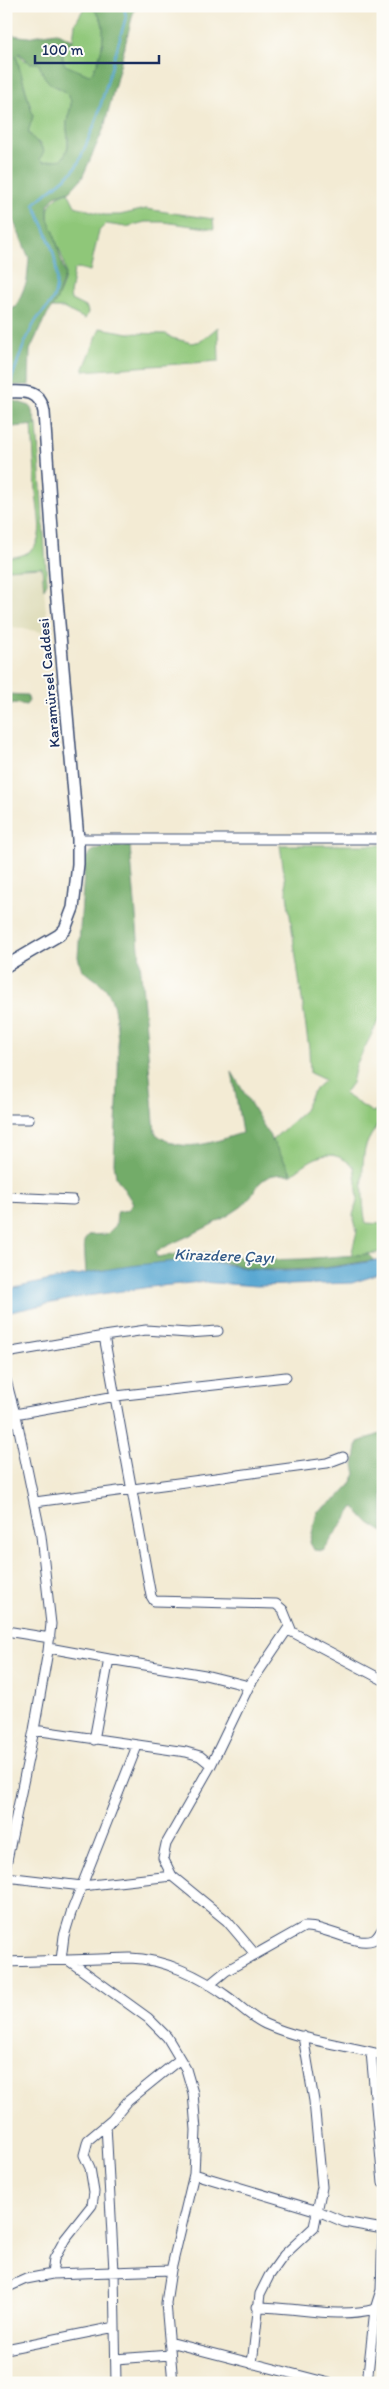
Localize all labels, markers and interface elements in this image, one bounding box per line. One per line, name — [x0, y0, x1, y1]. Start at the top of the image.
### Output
scale bar — [35, 32, 159, 64]
text: 100 m — [42, 41, 84, 59]
street label: Karamürsel Caddesi — [34, 617, 64, 749]
water label: Kirazdere Çayı — [174, 1244, 275, 1267]

